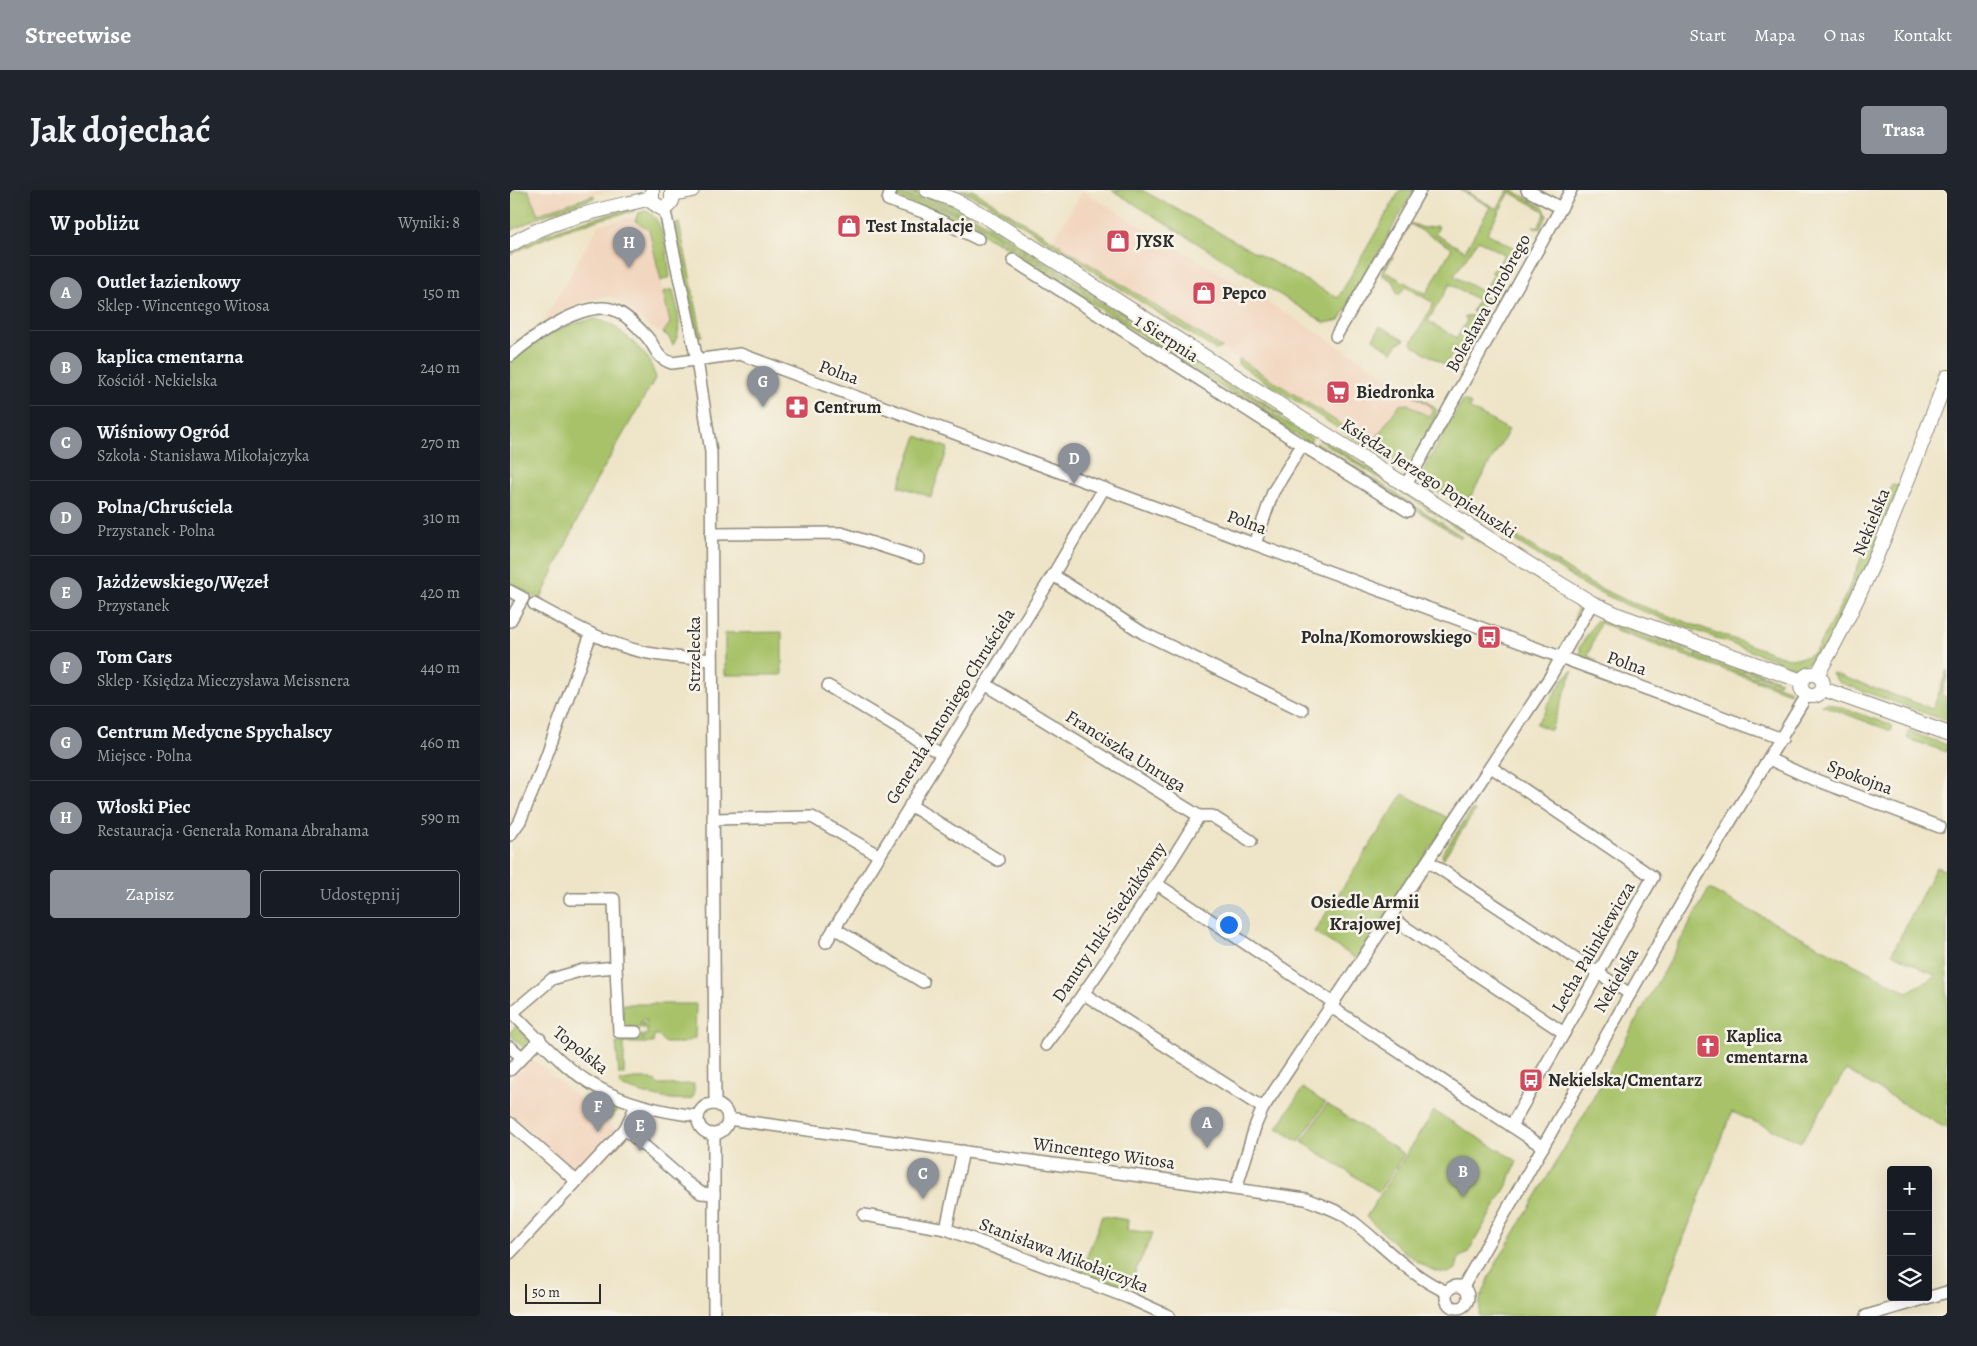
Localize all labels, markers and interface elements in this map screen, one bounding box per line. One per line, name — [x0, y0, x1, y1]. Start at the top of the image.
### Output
text: Streetwise — [25, 19, 131, 51]
text: Start — [1690, 23, 1726, 47]
text: Mapa — [1754, 23, 1796, 47]
text: O nas — [1824, 23, 1865, 47]
text: Kontakt — [1893, 23, 1952, 47]
text: Jak dojechać — [30, 106, 210, 154]
button: Trasa — [1861, 106, 1947, 154]
text: W pobliżu — [50, 209, 139, 237]
text: Wyniki: 8 — [398, 212, 460, 234]
shop icon: Test Instalacje — [836, 213, 862, 239]
place label: Test Instalacje — [866, 214, 973, 238]
pin: H — [613, 227, 645, 268]
shop icon: JYSK — [1105, 228, 1131, 254]
place label: JYSK — [1136, 229, 1174, 253]
street label: Bolesława Chrobrego — [1440, 229, 1536, 376]
text: Outlet łazienkowy — [97, 269, 240, 295]
shop icon: Pepco — [1191, 280, 1217, 306]
place label: Pepco — [1222, 281, 1267, 305]
text: A — [61, 282, 71, 304]
text: 150 m — [423, 282, 460, 304]
text: Sklep · Wincentego Witosa — [97, 295, 270, 317]
street label: 1 Sierpnia — [1130, 308, 1204, 368]
text: kaplica cmentarna — [97, 344, 244, 370]
street label: Polna — [816, 354, 863, 390]
text: B — [61, 357, 71, 379]
text: 240 m — [420, 357, 460, 379]
pin: G — [747, 366, 779, 407]
text: Kościół · Nekielska — [97, 370, 217, 392]
supermarket icon: Biedronka — [1325, 379, 1351, 405]
place label: Biedronka — [1356, 380, 1435, 404]
pharmacy icon: Centrum — [784, 394, 810, 420]
place label: Centrum — [814, 395, 882, 419]
street label: Księdza Jerzego Popiełuszki — [1337, 412, 1521, 544]
text: Wiśniowy Ogród — [97, 419, 229, 445]
text: C — [61, 432, 71, 454]
text: 270 m — [421, 432, 460, 454]
pin: D — [1058, 443, 1090, 484]
text: Szkoła · Stanisława Mikołajczyka — [97, 445, 309, 467]
street label: Nekielska — [1847, 484, 1896, 560]
text: Polna/Chruściela — [97, 494, 233, 520]
street label: Polna — [1224, 504, 1271, 540]
text: D — [60, 507, 72, 529]
text: 310 m — [423, 507, 460, 529]
text: Przystanek · Polna — [97, 520, 215, 542]
text: Jażdżewskiego/Węzeł — [97, 569, 269, 595]
text: E — [61, 582, 71, 604]
text: 420 m — [420, 582, 460, 604]
text: Przystanek — [97, 595, 169, 617]
street label: Generała Antoniego Chruściela — [880, 603, 1021, 809]
street label: Strzelecka — [682, 615, 706, 692]
bus stop icon: Polna/Komorowskiego — [1476, 624, 1502, 650]
place label: Polna/Komorowskiego — [1301, 625, 1472, 649]
text: Tom Cars — [97, 644, 172, 670]
street label: Polna — [1604, 645, 1651, 681]
text: F — [62, 657, 70, 679]
text: 440 m — [420, 657, 460, 679]
text: Sklep · Księdza Mieczysława Meissnera — [97, 670, 350, 692]
street label: Franciszka Unruga — [1061, 704, 1191, 798]
text: Centrum Medycne Spychalscy — [97, 719, 332, 745]
text: G — [61, 732, 71, 754]
text: 460 m — [420, 732, 460, 754]
text: Miejsce · Polna — [97, 745, 192, 767]
street label: Spokojna — [1824, 754, 1897, 801]
text: Włoski Piec — [97, 794, 191, 820]
text: H — [60, 807, 72, 829]
text: 590 m — [421, 807, 460, 829]
text: Restauracja · Generała Romana Abrahama — [97, 820, 369, 842]
street label: Danuty Inki-Siedzikówny — [1046, 836, 1172, 1007]
button: Zapisz — [50, 870, 250, 918]
button: Udostępnij — [260, 870, 460, 918]
street label: Lecha Palinkiewicza — [1546, 876, 1641, 1017]
district label: Osiedle Armii Krajowej — [1311, 889, 1420, 937]
your location — [1216, 912, 1242, 938]
street label: Nekielska — [1588, 943, 1645, 1017]
street label: Topolska — [548, 1020, 614, 1080]
place label: Kaplica cmentarna — [1726, 1024, 1808, 1069]
church icon: Kaplica cmentarna — [1695, 1033, 1721, 1059]
bus stop icon: Nekielska/Cmentarz — [1518, 1067, 1544, 1093]
place label: Nekielska/Cmentarz — [1548, 1068, 1702, 1092]
pin: F — [582, 1091, 614, 1132]
pin: A — [1191, 1107, 1223, 1148]
pin: E — [624, 1110, 656, 1151]
street label: Wincentego Witosa — [1030, 1131, 1177, 1175]
pin: B — [1447, 1156, 1479, 1197]
pin: C — [907, 1158, 939, 1199]
map controls — [1887, 1166, 1932, 1301]
button: + — [1887, 1166, 1932, 1211]
button: − — [1887, 1211, 1932, 1256]
street label: Stanisława Mikołajczyka — [976, 1212, 1153, 1299]
button: layers — [1887, 1256, 1932, 1301]
scale bar — [525, 1281, 601, 1304]
text: 50 m — [532, 1283, 560, 1302]

